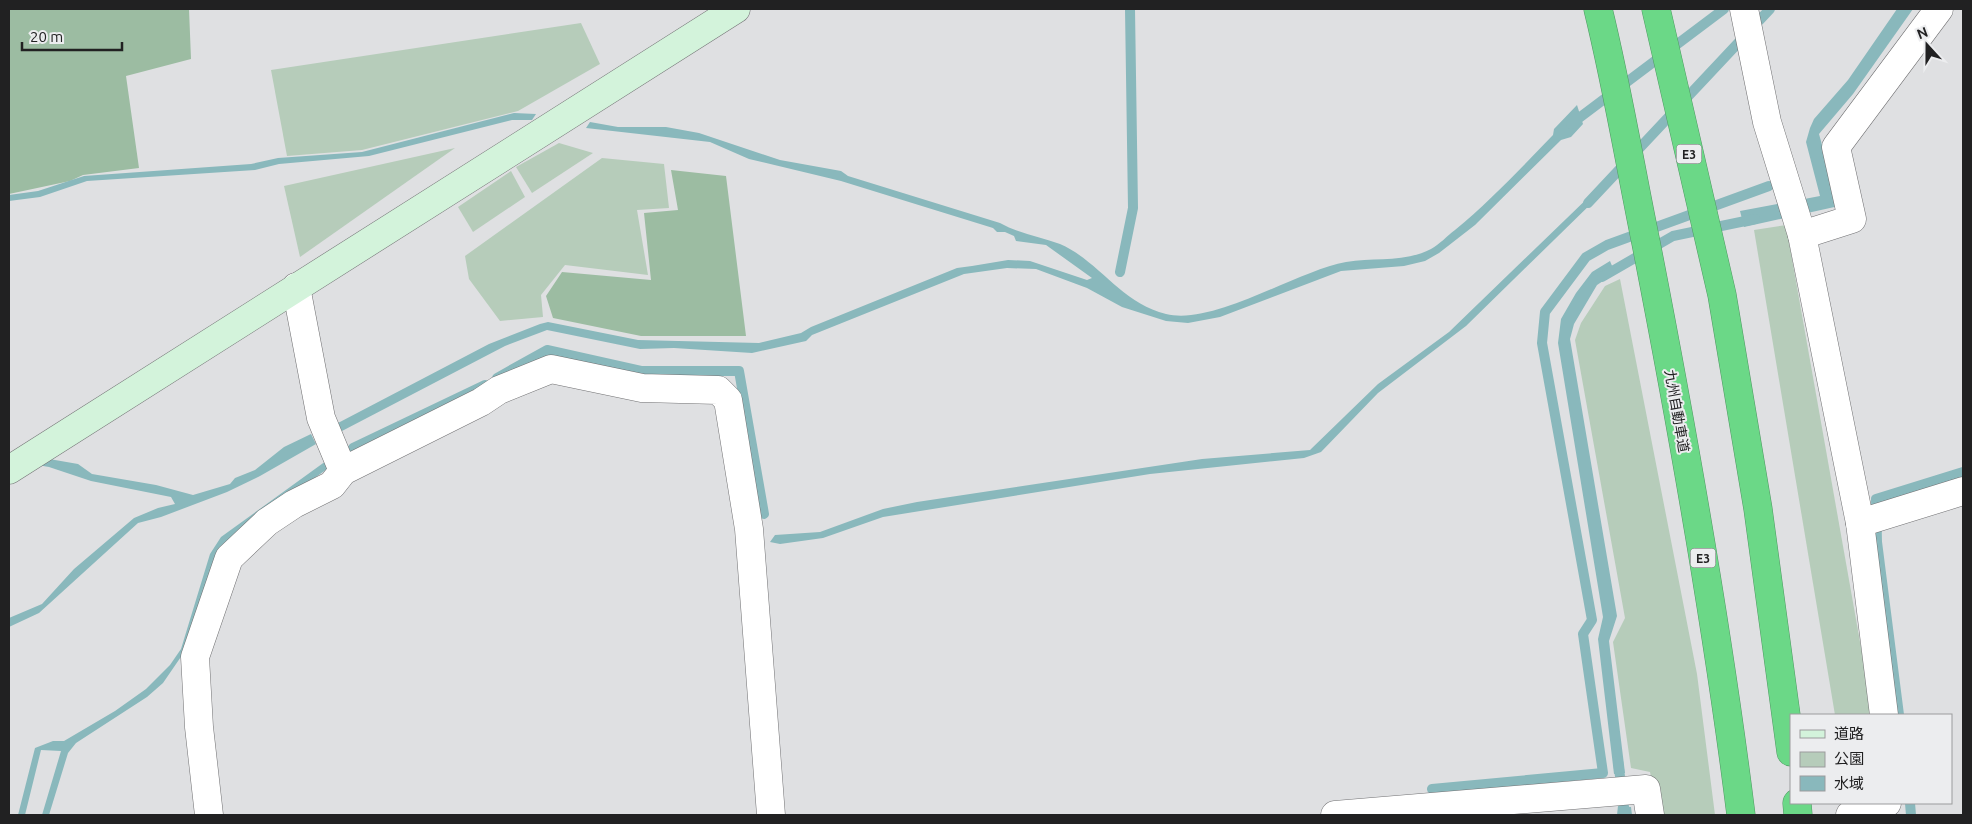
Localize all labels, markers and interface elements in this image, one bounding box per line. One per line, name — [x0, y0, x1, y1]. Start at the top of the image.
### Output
scale bar — [22, 20, 122, 52]
north arrow — [1902, 20, 1952, 70]
text: N — [1915, 24, 1930, 42]
text: 20 m — [30, 28, 63, 45]
road number: E3 — [1676, 144, 1702, 164]
street label: 九州自動車道 — [1662, 368, 1692, 454]
road number: E3 — [1690, 548, 1716, 568]
legend — [1790, 714, 1952, 804]
text: 道路 — [1834, 725, 1864, 742]
text: 公園 — [1834, 750, 1864, 767]
text: 水域 — [1834, 775, 1864, 792]

